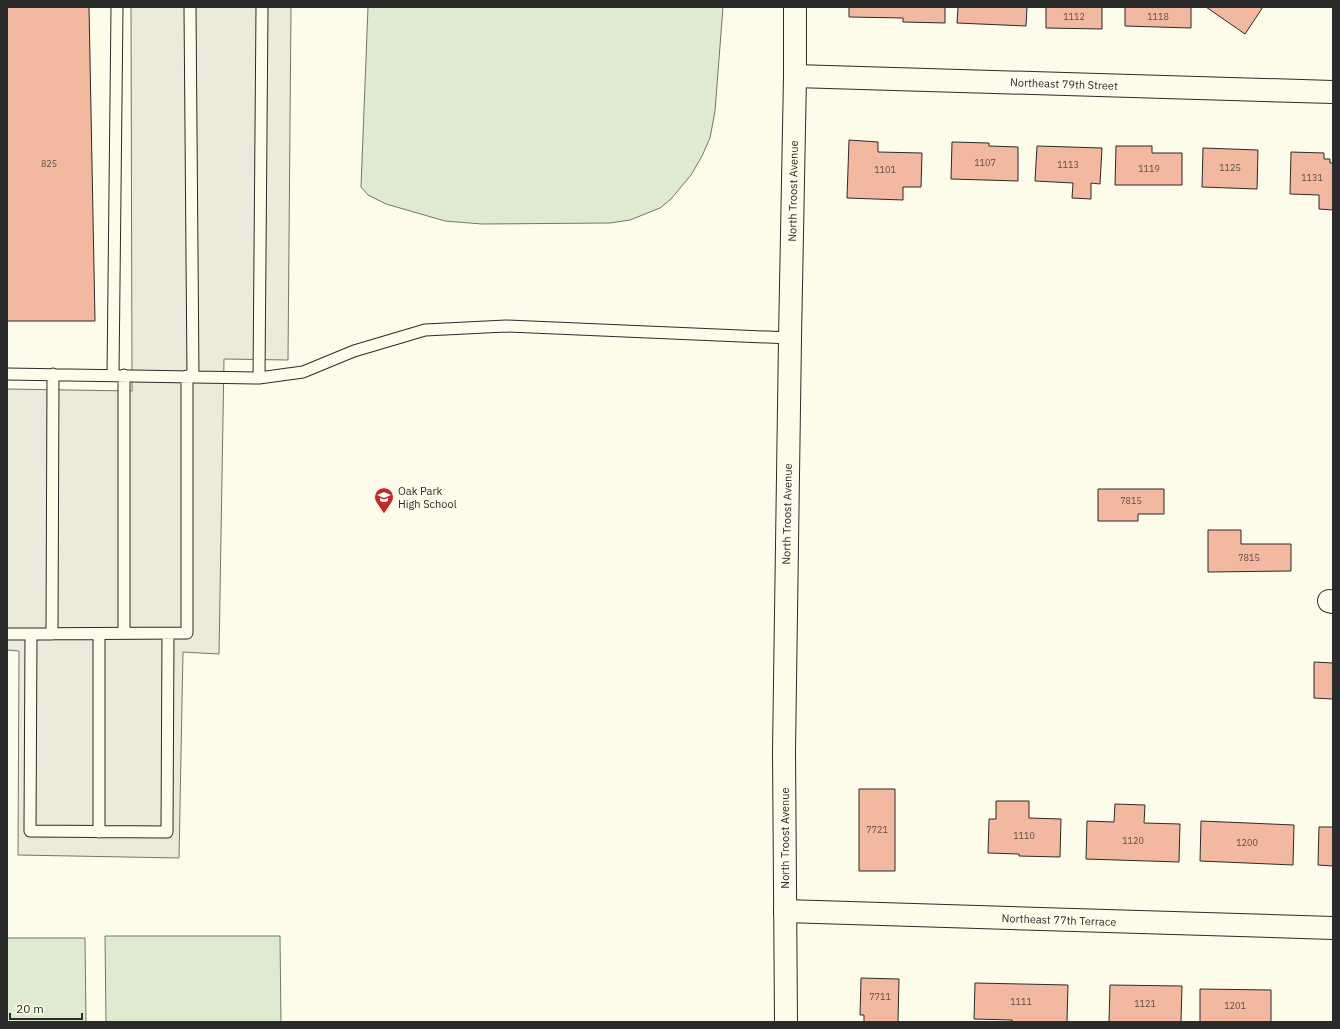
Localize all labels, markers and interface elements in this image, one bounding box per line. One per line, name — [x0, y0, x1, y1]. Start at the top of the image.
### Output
house number: 1112 — [1063, 11, 1085, 22]
house number: 1118 — [1147, 11, 1169, 22]
street label: Northeast 79th Street — [1010, 75, 1118, 93]
street label: North Troost Avenue — [785, 140, 801, 242]
house number: 1107 — [974, 157, 996, 168]
house number: 825 — [41, 158, 57, 169]
house number: 1113 — [1057, 159, 1079, 170]
house number: 1125 — [1219, 162, 1241, 173]
house number: 1119 — [1138, 163, 1160, 174]
house number: 1101 — [874, 164, 896, 175]
house number: 1131 — [1301, 172, 1323, 183]
street label: North Troost Avenue — [779, 463, 795, 565]
place label: Oak Park High School — [398, 484, 457, 511]
school or university icon: Oak Park High School — [373, 486, 395, 514]
house number: 7815 — [1120, 495, 1142, 506]
house number: 7815 — [1238, 552, 1260, 563]
street label: North Troost Avenue — [778, 787, 792, 889]
house number: 7721 — [866, 824, 888, 835]
house number: 1110 — [1013, 830, 1035, 841]
house number: 1120 — [1122, 835, 1144, 846]
house number: 1200 — [1236, 837, 1258, 848]
street label: Northeast 77th Terrace — [1001, 911, 1117, 929]
house number: 7711 — [869, 991, 891, 1002]
scale bar — [10, 995, 82, 1021]
house number: 1111 — [1010, 996, 1032, 1007]
house number: 1121 — [1134, 998, 1156, 1009]
house number: 1201 — [1224, 1000, 1246, 1011]
text: 20 m — [16, 1001, 44, 1016]

